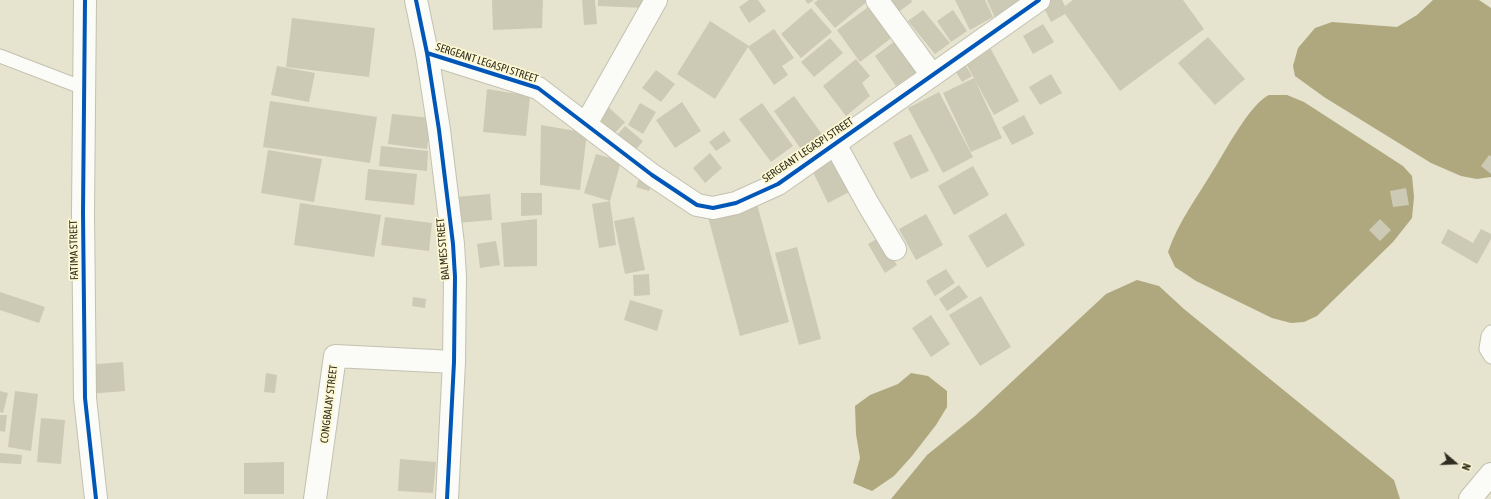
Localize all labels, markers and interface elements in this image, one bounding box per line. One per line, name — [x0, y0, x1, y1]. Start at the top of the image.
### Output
street label: SERGEANT LEGASPI STREET — [434, 40, 540, 86]
street label: SERGEANT LEGASPI STREET — [760, 115, 856, 185]
street label: BALMES STREET — [434, 217, 452, 281]
street label: FATIMA STREET — [67, 220, 81, 280]
street label: CONGBALAY STREET — [318, 364, 340, 444]
north arrow — [1435, 443, 1475, 483]
text: N — [1460, 462, 1473, 472]

